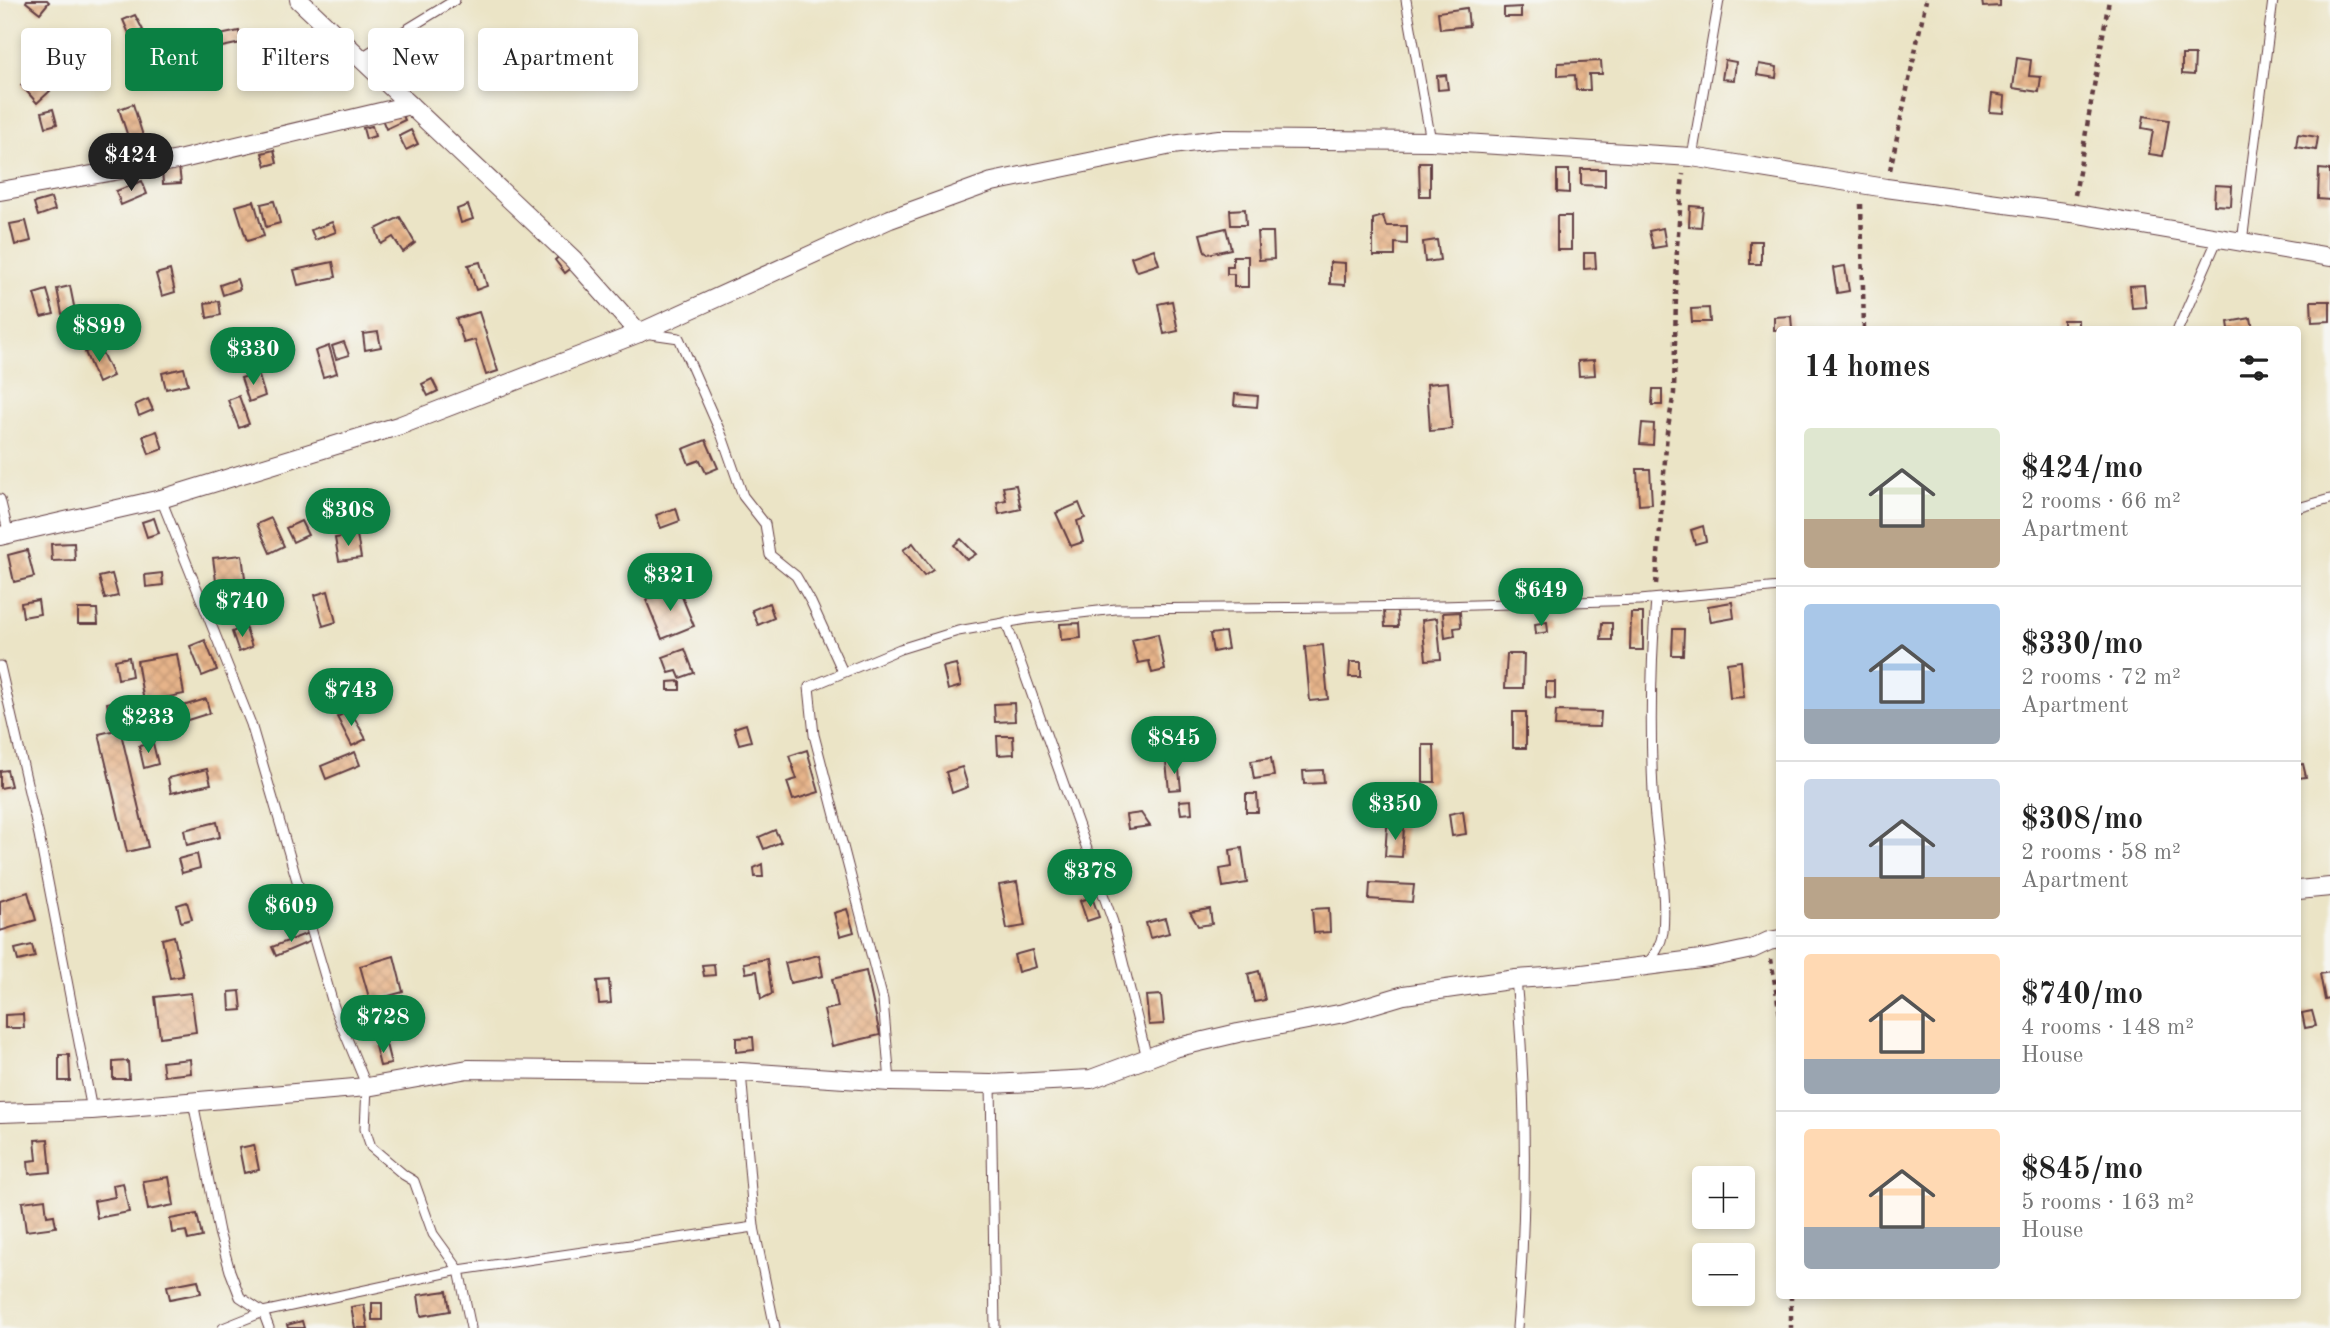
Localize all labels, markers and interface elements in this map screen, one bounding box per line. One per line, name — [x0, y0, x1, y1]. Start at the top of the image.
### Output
chip: Buy — [21, 28, 111, 91]
chip: Rent — [125, 28, 223, 91]
chip: Filters — [237, 28, 354, 91]
chip: New — [368, 28, 464, 91]
chip: Apartment — [478, 28, 638, 91]
pin: $424 — [90, 134, 172, 193]
text: $424 — [104, 144, 158, 167]
pin: $899 — [58, 304, 140, 364]
text: $899 — [72, 315, 126, 338]
pin: $330 — [212, 328, 294, 387]
text: $330 — [226, 338, 280, 361]
icon: filters — [2235, 349, 2273, 387]
text: 14 homes — [1804, 353, 1930, 383]
text: $424/mo — [2021, 454, 2143, 484]
icon: home — [1860, 456, 1944, 540]
pin: $308 — [307, 489, 389, 548]
text: 2 rooms · 66 m² — [2021, 490, 2181, 513]
text: $308 — [321, 499, 375, 522]
text: Apartment — [2021, 518, 2129, 541]
pin: $321 — [629, 554, 711, 613]
text: $321 — [643, 564, 697, 587]
pin: $649 — [1500, 568, 1582, 628]
text: $649 — [1514, 579, 1568, 602]
pin: $740 — [201, 580, 283, 639]
text: $740 — [215, 590, 269, 613]
text: $330/mo — [2021, 630, 2143, 660]
icon: home — [1860, 632, 1944, 716]
text: 2 rooms · 72 m² — [2021, 666, 2181, 689]
pin: $743 — [310, 668, 392, 728]
text: $743 — [324, 679, 378, 702]
text: Apartment — [2021, 694, 2129, 717]
pin: $233 — [107, 696, 189, 755]
text: $233 — [121, 706, 175, 729]
pin: $845 — [1133, 716, 1215, 776]
text: $845 — [1147, 727, 1201, 750]
pin: $350 — [1354, 782, 1436, 842]
text: $350 — [1368, 793, 1422, 816]
text: $308/mo — [2021, 805, 2143, 835]
icon: home — [1860, 807, 1944, 891]
text: 2 rooms · 58 m² — [2021, 841, 2181, 864]
pin: $378 — [1049, 850, 1131, 909]
text: $378 — [1063, 860, 1117, 883]
text: Apartment — [2021, 869, 2129, 892]
pin: $609 — [250, 884, 332, 944]
text: $609 — [264, 895, 318, 918]
text: $740/mo — [2021, 980, 2143, 1010]
icon: home — [1860, 982, 1944, 1066]
pin: $728 — [342, 996, 424, 1055]
text: $728 — [356, 1006, 410, 1029]
text: 4 rooms · 148 m² — [2021, 1016, 2194, 1039]
text: House — [2021, 1044, 2083, 1067]
text: $845/mo — [2021, 1155, 2143, 1185]
icon: home — [1860, 1157, 1944, 1241]
map controls — [1692, 1166, 1755, 1306]
button: + — [1692, 1166, 1755, 1229]
text: 5 rooms · 163 m² — [2021, 1191, 2194, 1214]
text: House — [2021, 1219, 2083, 1242]
button: − — [1692, 1243, 1755, 1306]

